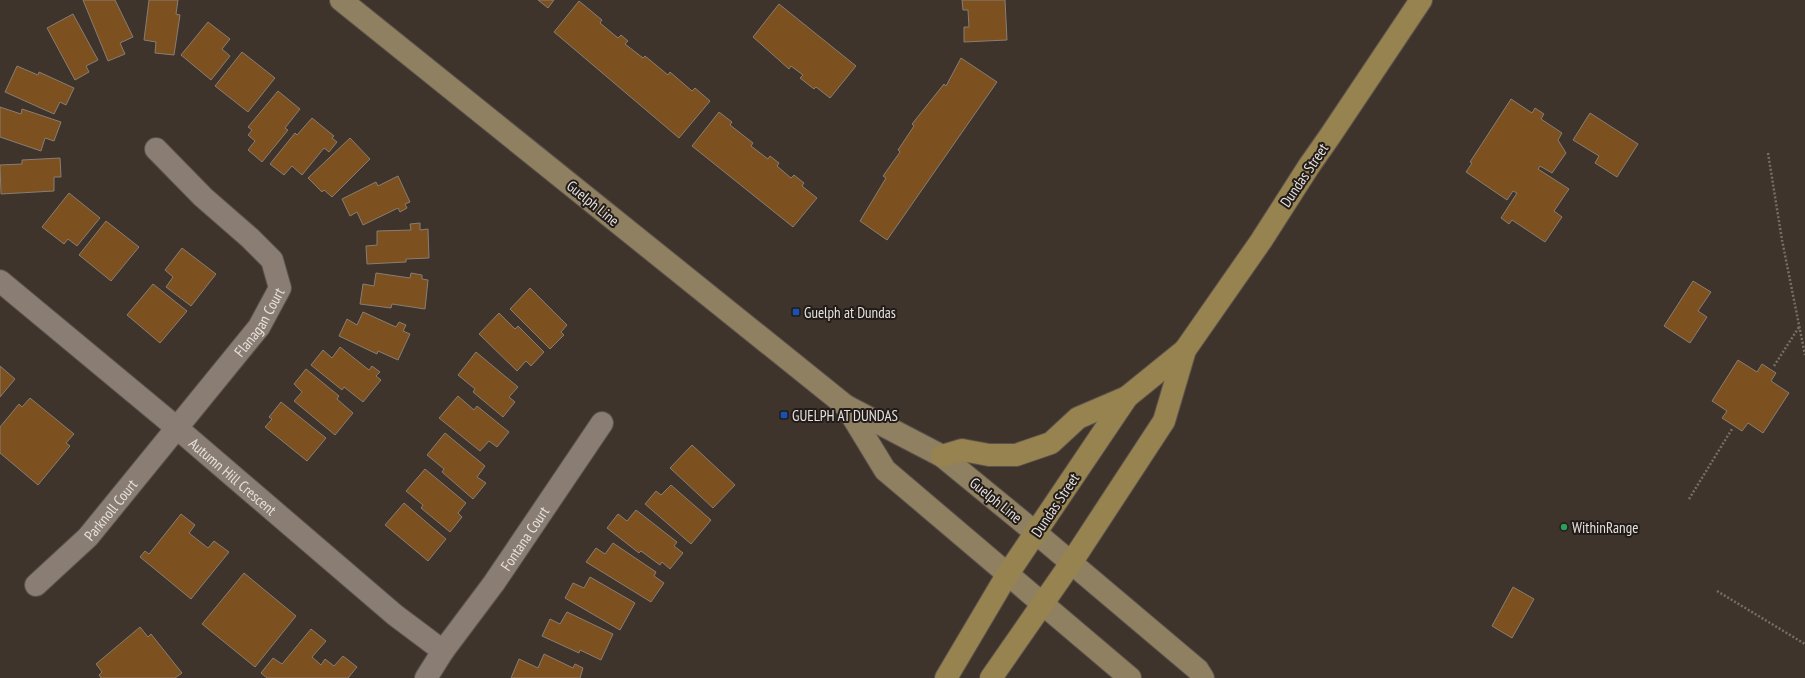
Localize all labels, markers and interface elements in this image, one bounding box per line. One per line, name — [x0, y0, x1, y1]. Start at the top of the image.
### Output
street label: Dundas Street — [1276, 140, 1332, 210]
street label: Guelph Line — [563, 176, 623, 230]
street label: Flanagan Court — [230, 284, 288, 360]
place label: Guelph at Dundas — [804, 303, 896, 322]
marker: Guelph at Dundas — [791, 307, 801, 317]
place label: GUELPH AT DUNDAS — [792, 406, 898, 425]
marker: GUELPH AT DUNDAS — [779, 410, 789, 420]
street label: Autumn Hill Crescent — [185, 433, 281, 519]
street label: Dundas Street — [1027, 470, 1083, 540]
street label: Guelph Line — [966, 473, 1026, 527]
street label: Parknoll Court — [80, 475, 141, 544]
street label: Fontana Court — [496, 502, 553, 574]
place label: WithinRange — [1572, 518, 1638, 537]
marker: WithinRange — [1559, 522, 1569, 532]

